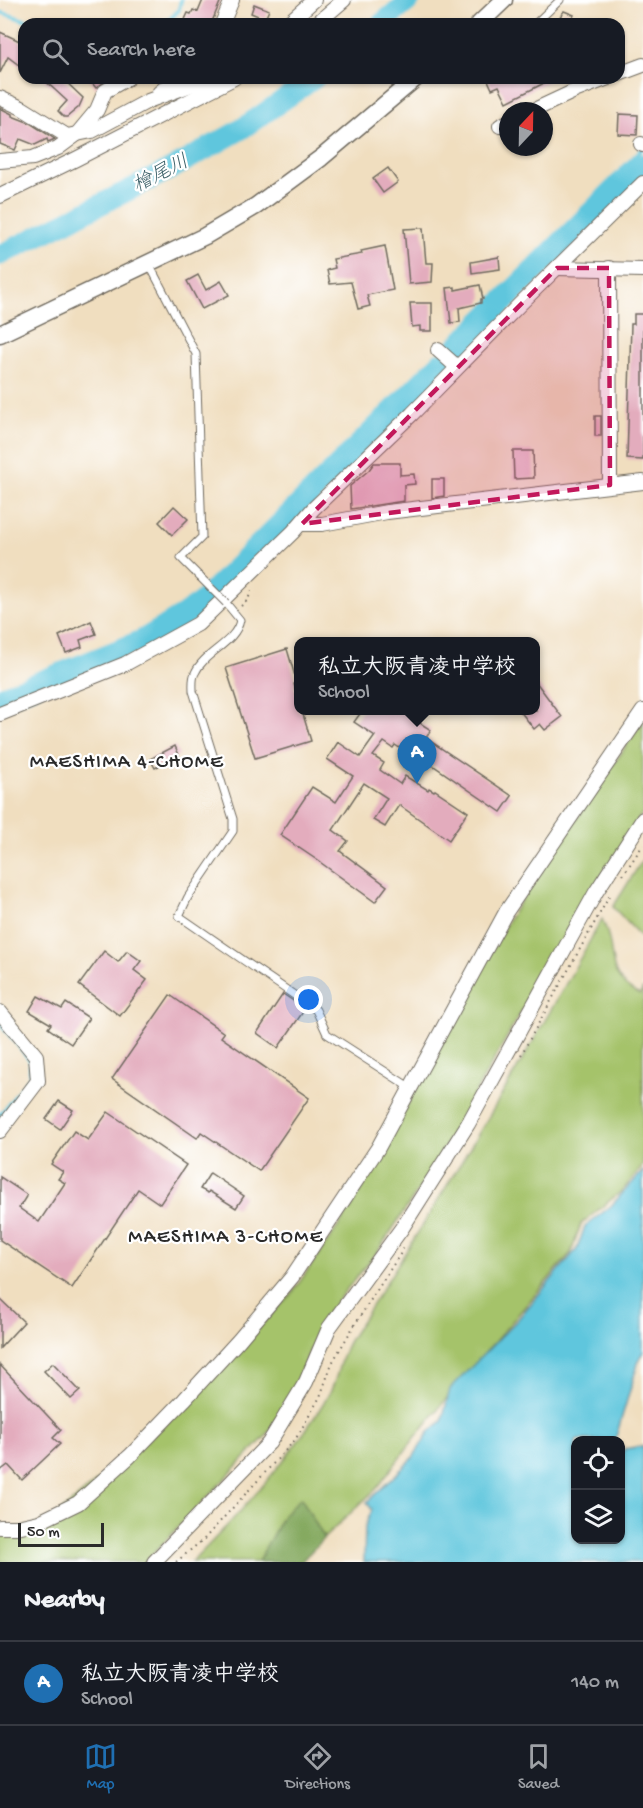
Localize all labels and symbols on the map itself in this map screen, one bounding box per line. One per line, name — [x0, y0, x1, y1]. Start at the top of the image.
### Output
north arrow — [499, 102, 553, 156]
water label: 檜尾川 — [129, 150, 194, 199]
pin: A — [398, 734, 436, 784]
district label: MAESHIMA 4-CHOME — [30, 752, 224, 775]
your location — [294, 985, 323, 1014]
district label: MAESHIMA 3-CHOME — [128, 1227, 324, 1250]
scale bar — [18, 1520, 104, 1548]

